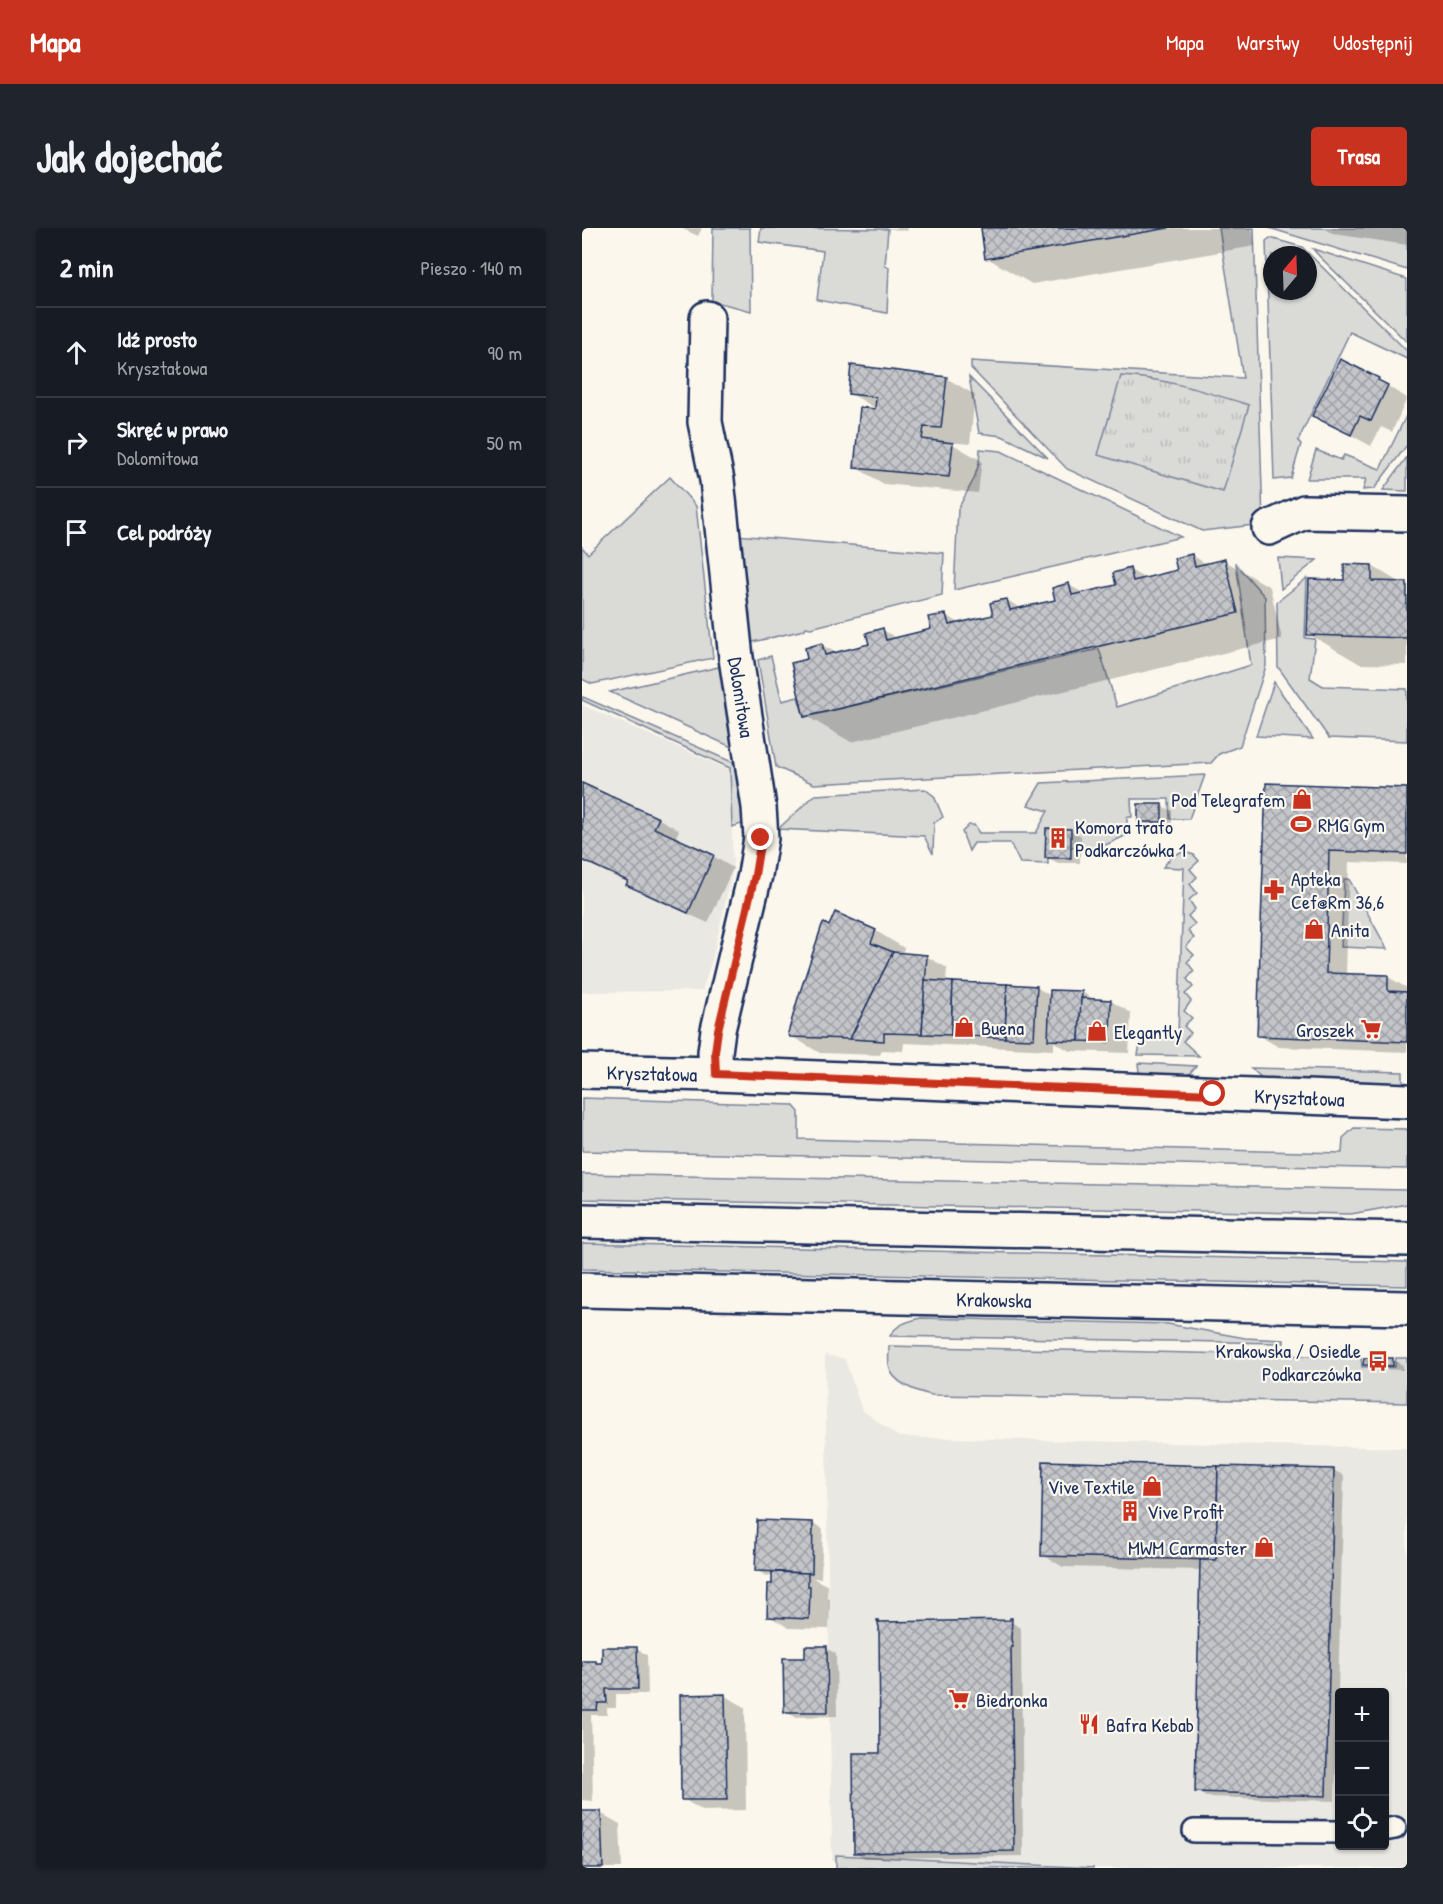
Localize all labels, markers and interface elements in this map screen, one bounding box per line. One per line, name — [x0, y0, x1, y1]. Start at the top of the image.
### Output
text: Mapa — [30, 23, 81, 61]
text: Mapa — [1166, 28, 1204, 57]
text: Warstwy — [1237, 28, 1300, 57]
text: Udostępnij — [1333, 28, 1413, 57]
button: Trasa — [1311, 127, 1407, 186]
text: Jak dojechać — [36, 128, 222, 185]
north arrow — [1263, 246, 1317, 300]
text: 2 min — [60, 250, 113, 285]
text: Pieszo · 140 m — [421, 254, 522, 281]
text: Idź prosto — [117, 324, 197, 354]
icon: ahead — [60, 336, 93, 369]
text: 90 m — [488, 339, 522, 366]
text: Kryształowa — [117, 354, 207, 381]
text: Skręć w prawo — [117, 414, 228, 444]
icon: right — [60, 426, 93, 459]
text: 50 m — [486, 429, 522, 456]
text: Dolomitowa — [117, 444, 198, 471]
icon: arrive — [60, 516, 93, 549]
text: Cel podróży — [117, 517, 212, 547]
street label: Dolomitowa — [723, 655, 762, 740]
place label: Pod Telegrafem — [1171, 786, 1285, 813]
shop icon: Pod Telegrafem — [1290, 787, 1314, 811]
place label: RMG Gym — [1318, 811, 1385, 838]
sports icon: RMG Gym — [1289, 812, 1313, 836]
place label: Komora trafo Podkarczówka 1 — [1075, 813, 1186, 863]
route end — [747, 824, 773, 850]
building icon: Komora trafo Podkarczówka 1 — [1046, 826, 1070, 850]
place label: Apteka Cef@Rm 36,6 — [1291, 865, 1384, 915]
pharmacy icon: Apteka Cef@Rm 36,6 — [1262, 878, 1286, 902]
place label: Anita — [1331, 916, 1369, 943]
shop icon: Anita — [1302, 917, 1326, 941]
place label: Buena — [981, 1014, 1024, 1041]
shop icon: Buena — [952, 1015, 976, 1039]
place label: Groszek — [1296, 1016, 1354, 1043]
supermarket icon: Groszek — [1359, 1017, 1383, 1041]
place label: Elegantly — [1114, 1018, 1183, 1045]
shop icon: Elegantly — [1085, 1019, 1109, 1043]
street label: Kryształowa — [606, 1058, 698, 1087]
route start — [1199, 1080, 1225, 1106]
street label: Kryształowa — [1254, 1082, 1345, 1112]
street label: Krakowska — [956, 1285, 1032, 1313]
place label: Krakowska / Osiedle Podkarczówka — [1216, 1337, 1361, 1387]
bus stop icon: Krakowska / Osiedle Podkarczówka — [1366, 1349, 1390, 1373]
place label: Vive Textile — [1048, 1473, 1135, 1500]
shop icon: Vive Textile — [1140, 1474, 1164, 1498]
place label: Vive Profit — [1147, 1498, 1225, 1525]
building icon: Vive Profit — [1118, 1499, 1142, 1523]
place label: MWM Carmaster — [1128, 1534, 1247, 1561]
shop icon: MWM Carmaster — [1252, 1535, 1276, 1559]
place label: Biedronka — [976, 1686, 1047, 1713]
supermarket icon: Biedronka — [947, 1687, 971, 1711]
map controls — [1335, 1688, 1389, 1850]
button: + — [1335, 1688, 1389, 1742]
place label: Bafra Kebab — [1106, 1711, 1194, 1738]
restaurant icon: Bafra Kebab — [1077, 1712, 1101, 1736]
button: − — [1335, 1742, 1389, 1796]
button: locate — [1335, 1796, 1389, 1850]

